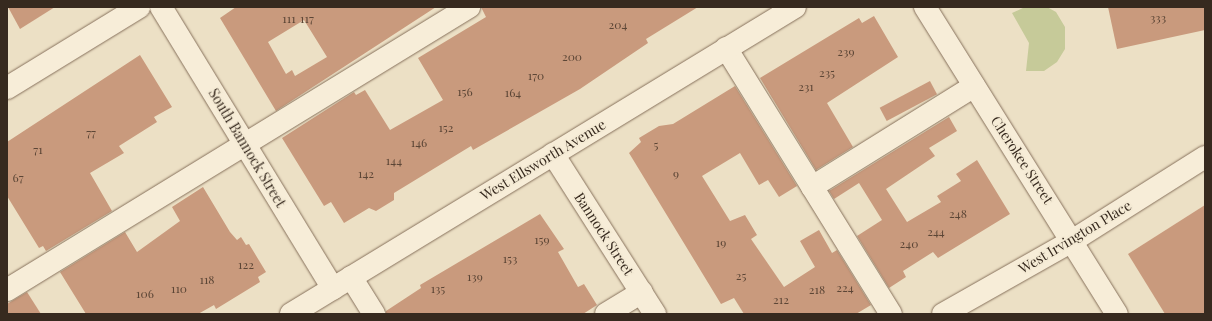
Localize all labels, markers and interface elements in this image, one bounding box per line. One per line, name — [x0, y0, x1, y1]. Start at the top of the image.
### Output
house number: 333 — [1150, 11, 1166, 25]
house number: 111 — [282, 12, 296, 26]
house number: 117 — [300, 12, 314, 26]
house number: 204 — [609, 18, 627, 32]
house number: 239 — [837, 45, 855, 59]
house number: 200 — [562, 50, 582, 64]
house number: 235 — [819, 66, 835, 80]
house number: 170 — [528, 69, 544, 83]
house number: 231 — [798, 80, 814, 94]
house number: 156 — [457, 85, 473, 99]
street label: South Bannock Street — [205, 86, 289, 210]
house number: 164 — [505, 86, 521, 100]
street label: Cherokee Street — [987, 113, 1057, 207]
street label: West Ellsworth Avenue — [477, 116, 609, 204]
house number: 152 — [438, 121, 454, 135]
house number: 77 — [86, 126, 96, 140]
house number: 146 — [411, 136, 427, 150]
house number: 5 — [654, 138, 658, 152]
house number: 71 — [33, 143, 43, 157]
house number: 144 — [386, 154, 402, 168]
house number: 142 — [358, 167, 374, 181]
house number: 9 — [673, 167, 679, 181]
house number: 67 — [12, 171, 24, 185]
street label: Bannock Street — [571, 189, 637, 279]
street label: West Irvington Place — [1016, 197, 1134, 277]
house number: 248 — [949, 207, 967, 221]
house number: 244 — [927, 225, 945, 239]
house number: 159 — [534, 233, 550, 247]
house number: 19 — [716, 236, 726, 250]
house number: 240 — [900, 237, 918, 251]
house number: 153 — [503, 252, 517, 266]
house number: 122 — [238, 258, 254, 272]
house number: 25 — [736, 269, 746, 283]
house number: 139 — [467, 270, 483, 284]
house number: 118 — [199, 273, 215, 287]
house number: 224 — [836, 281, 854, 295]
house number: 110 — [171, 282, 187, 296]
house number: 135 — [431, 282, 445, 296]
house number: 218 — [809, 283, 825, 297]
house number: 106 — [136, 287, 154, 301]
house number: 212 — [773, 293, 789, 307]

